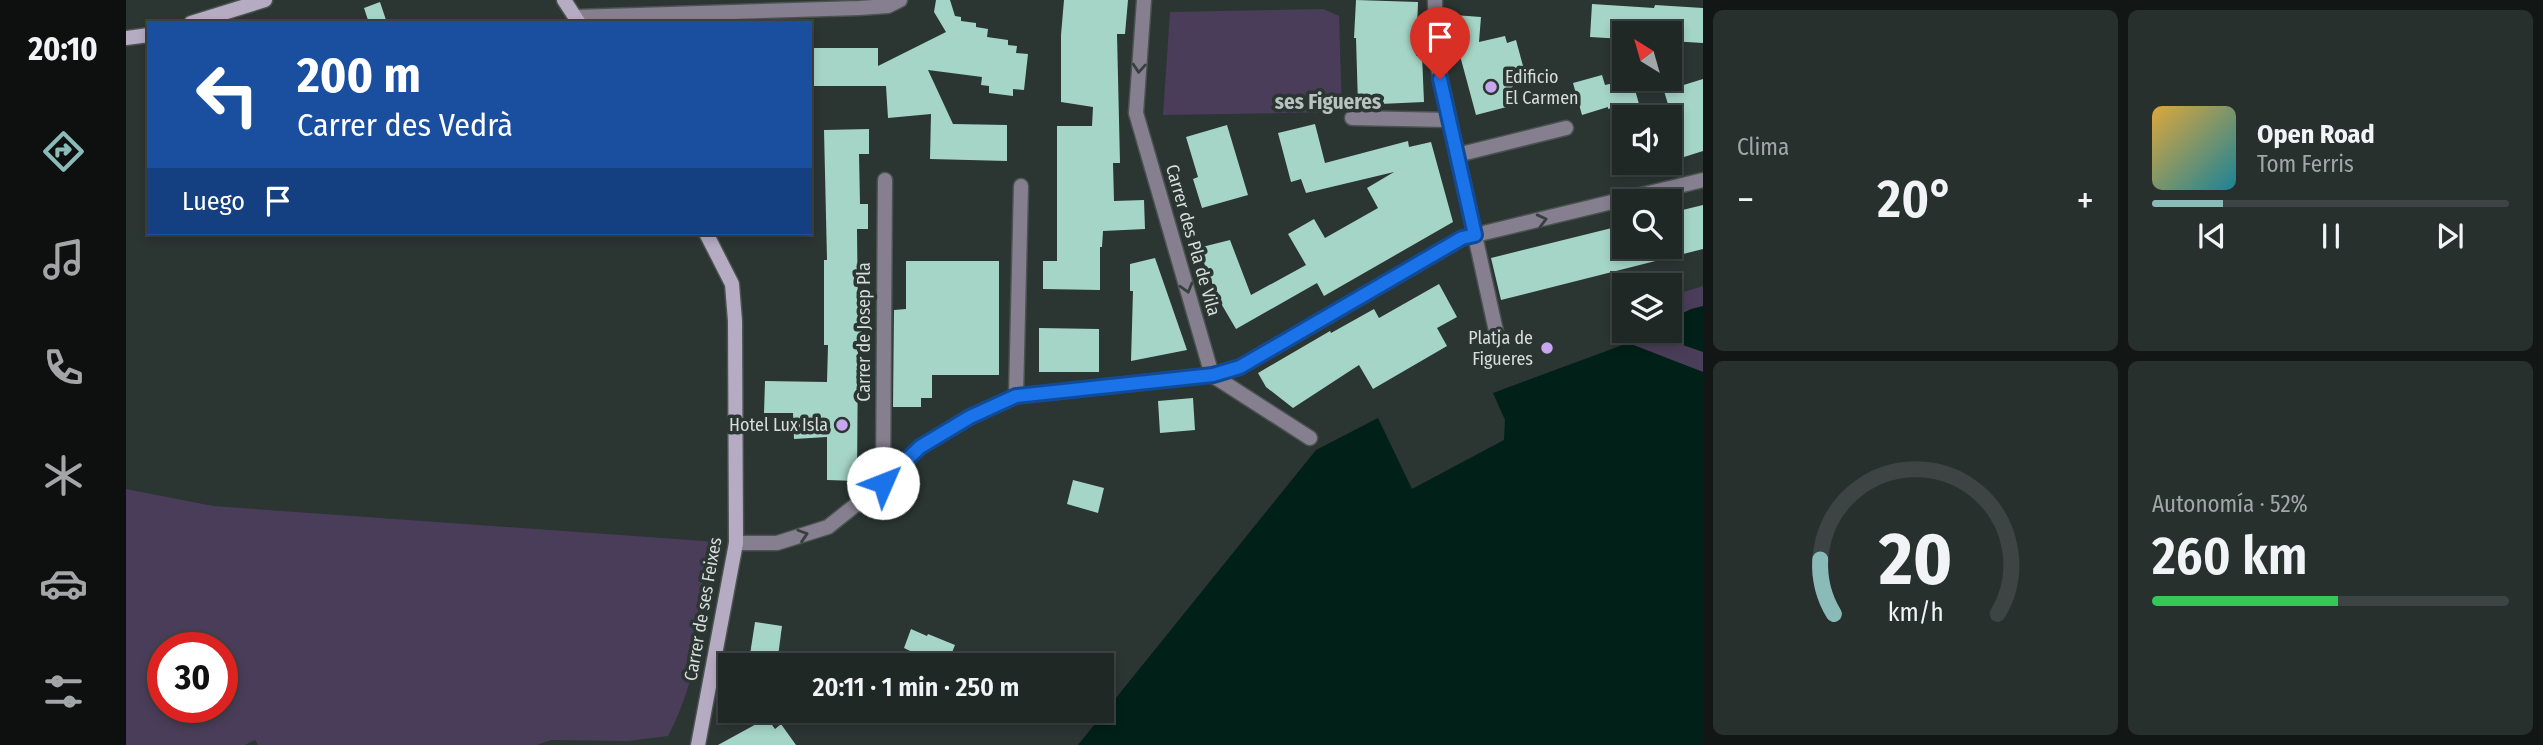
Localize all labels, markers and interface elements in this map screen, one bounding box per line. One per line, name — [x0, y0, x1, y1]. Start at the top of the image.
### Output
pin — [1410, 7, 1470, 79]
icon: arrive — [1421, 18, 1459, 56]
north arrow — [1612, 21, 1682, 91]
map controls — [1612, 21, 1682, 343]
text: 20:10 — [28, 30, 98, 68]
text: 200 m — [297, 46, 421, 105]
icon: left — [182, 49, 273, 140]
one-way arrow — [1132, 63, 1147, 74]
place label: Edificio El Carmen — [1505, 66, 1579, 109]
marker: Edificio El Carmen — [1483, 79, 1499, 95]
district label: ses Figueres — [1275, 89, 1381, 115]
button: sound — [1612, 105, 1682, 175]
text: Carrer des Vedrà — [297, 106, 513, 144]
text: Open Road — [2257, 119, 2375, 150]
icon: directions — [39, 127, 88, 176]
text: Clima — [1737, 133, 1789, 161]
text: Tom Ferris — [2257, 150, 2354, 178]
street label: Carrer des Pla de Vila — [1161, 162, 1225, 318]
text: 20° — [1877, 168, 1954, 231]
text: − — [1737, 177, 1754, 223]
text: + — [2077, 177, 2094, 223]
icon: arrive — [259, 182, 297, 220]
text: Luego — [182, 186, 245, 217]
button: search — [1612, 189, 1682, 259]
one-way arrow — [1536, 214, 1548, 228]
icon: previous — [2193, 217, 2231, 255]
icon: pause — [2312, 217, 2350, 255]
icon: next — [2431, 217, 2469, 255]
icon: music — [39, 235, 88, 284]
street label: Carrer de Josep Pla — [853, 262, 875, 402]
button: layers — [1612, 273, 1682, 343]
one-way arrow — [1179, 282, 1194, 294]
place label: Platja de Figueres — [1468, 327, 1533, 370]
marker: Platja de Figueres — [1539, 340, 1555, 356]
icon: phone — [39, 343, 88, 392]
place label: Hotel Lux Isla — [729, 414, 828, 436]
marker: Hotel Lux Isla — [834, 417, 850, 433]
position arrow — [846, 446, 920, 520]
icon: climate — [39, 451, 88, 500]
text: Autonomía · 52% — [2152, 490, 2308, 518]
text: 20 — [1878, 516, 1952, 603]
text: 260 km — [2152, 525, 2308, 588]
one-way arrow — [797, 529, 809, 543]
street label: Carrer de ses Feixes — [680, 535, 727, 683]
icon: car — [39, 559, 88, 608]
text: km/h — [1888, 598, 1943, 628]
speed limit sign: 30 — [147, 632, 238, 723]
icon: filters — [39, 667, 88, 716]
text: 20:11 · 1 min · 250 m — [813, 672, 1019, 703]

